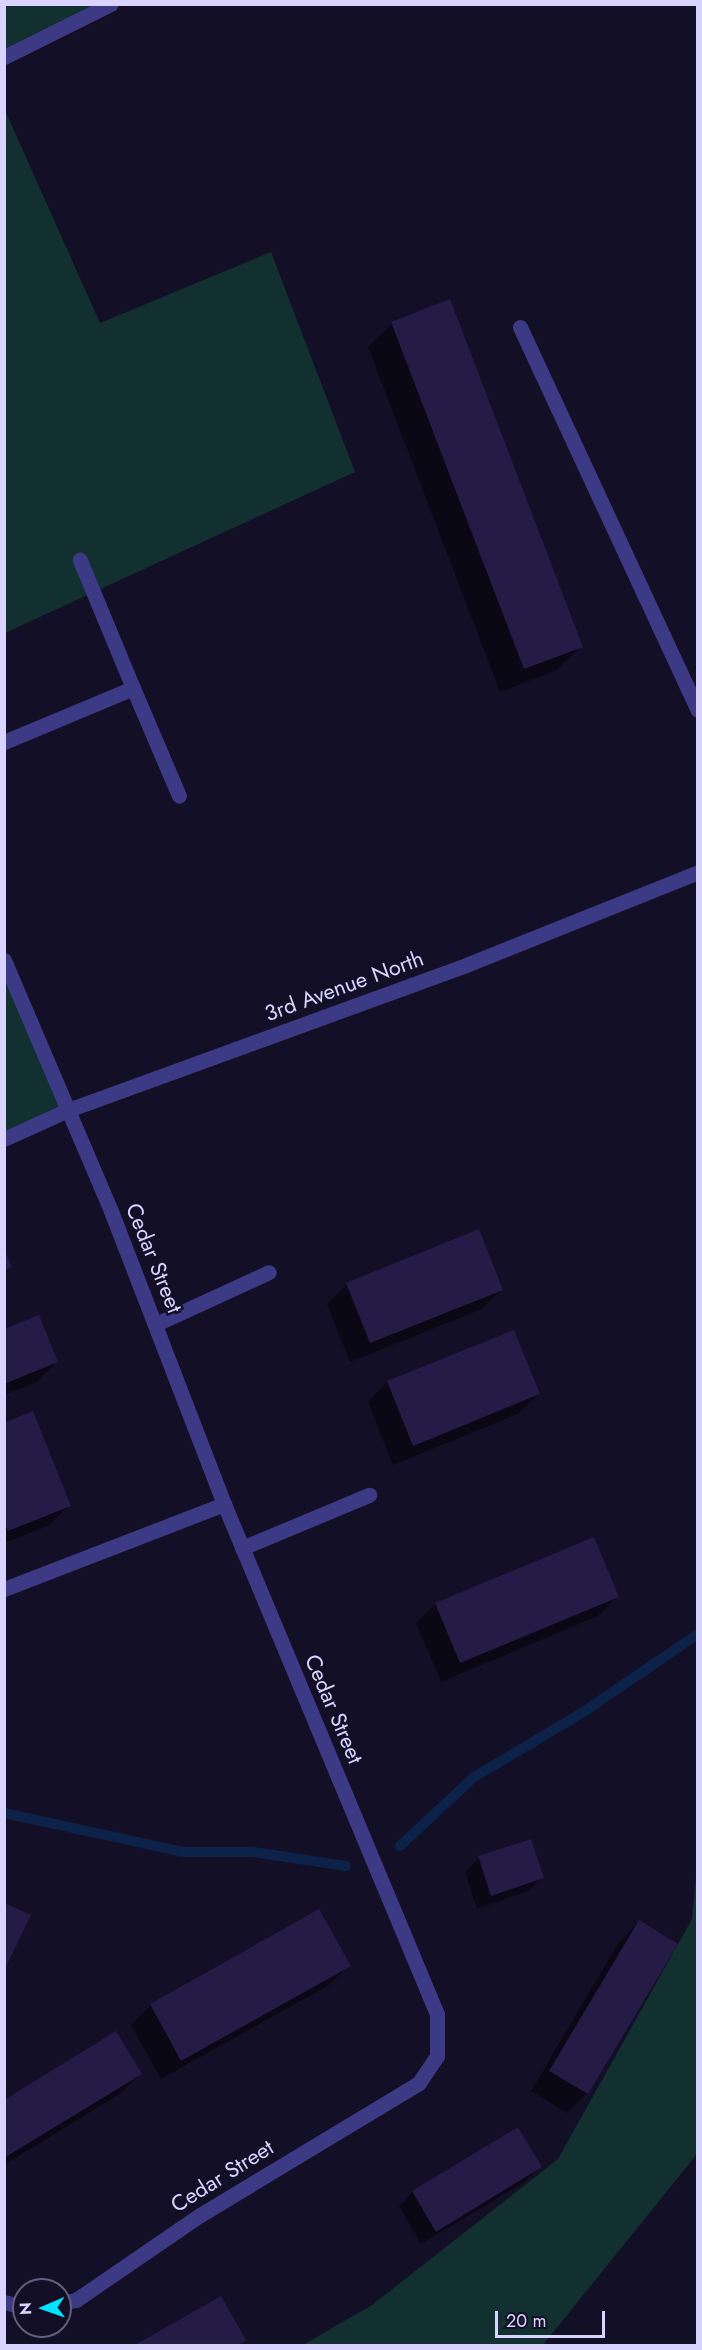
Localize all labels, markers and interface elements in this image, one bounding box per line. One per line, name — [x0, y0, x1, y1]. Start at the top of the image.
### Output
street label: 3rd Avenue North — [261, 945, 427, 1027]
street label: Cedar Street — [120, 1199, 188, 1317]
street label: Cedar Street — [299, 1650, 369, 1768]
street label: Cedar Street — [166, 2134, 278, 2218]
north arrow — [12, 2278, 72, 2338]
scale bar — [498, 2299, 608, 2337]
text: N — [14, 2302, 37, 2315]
text: 20 m — [506, 2308, 546, 2334]

